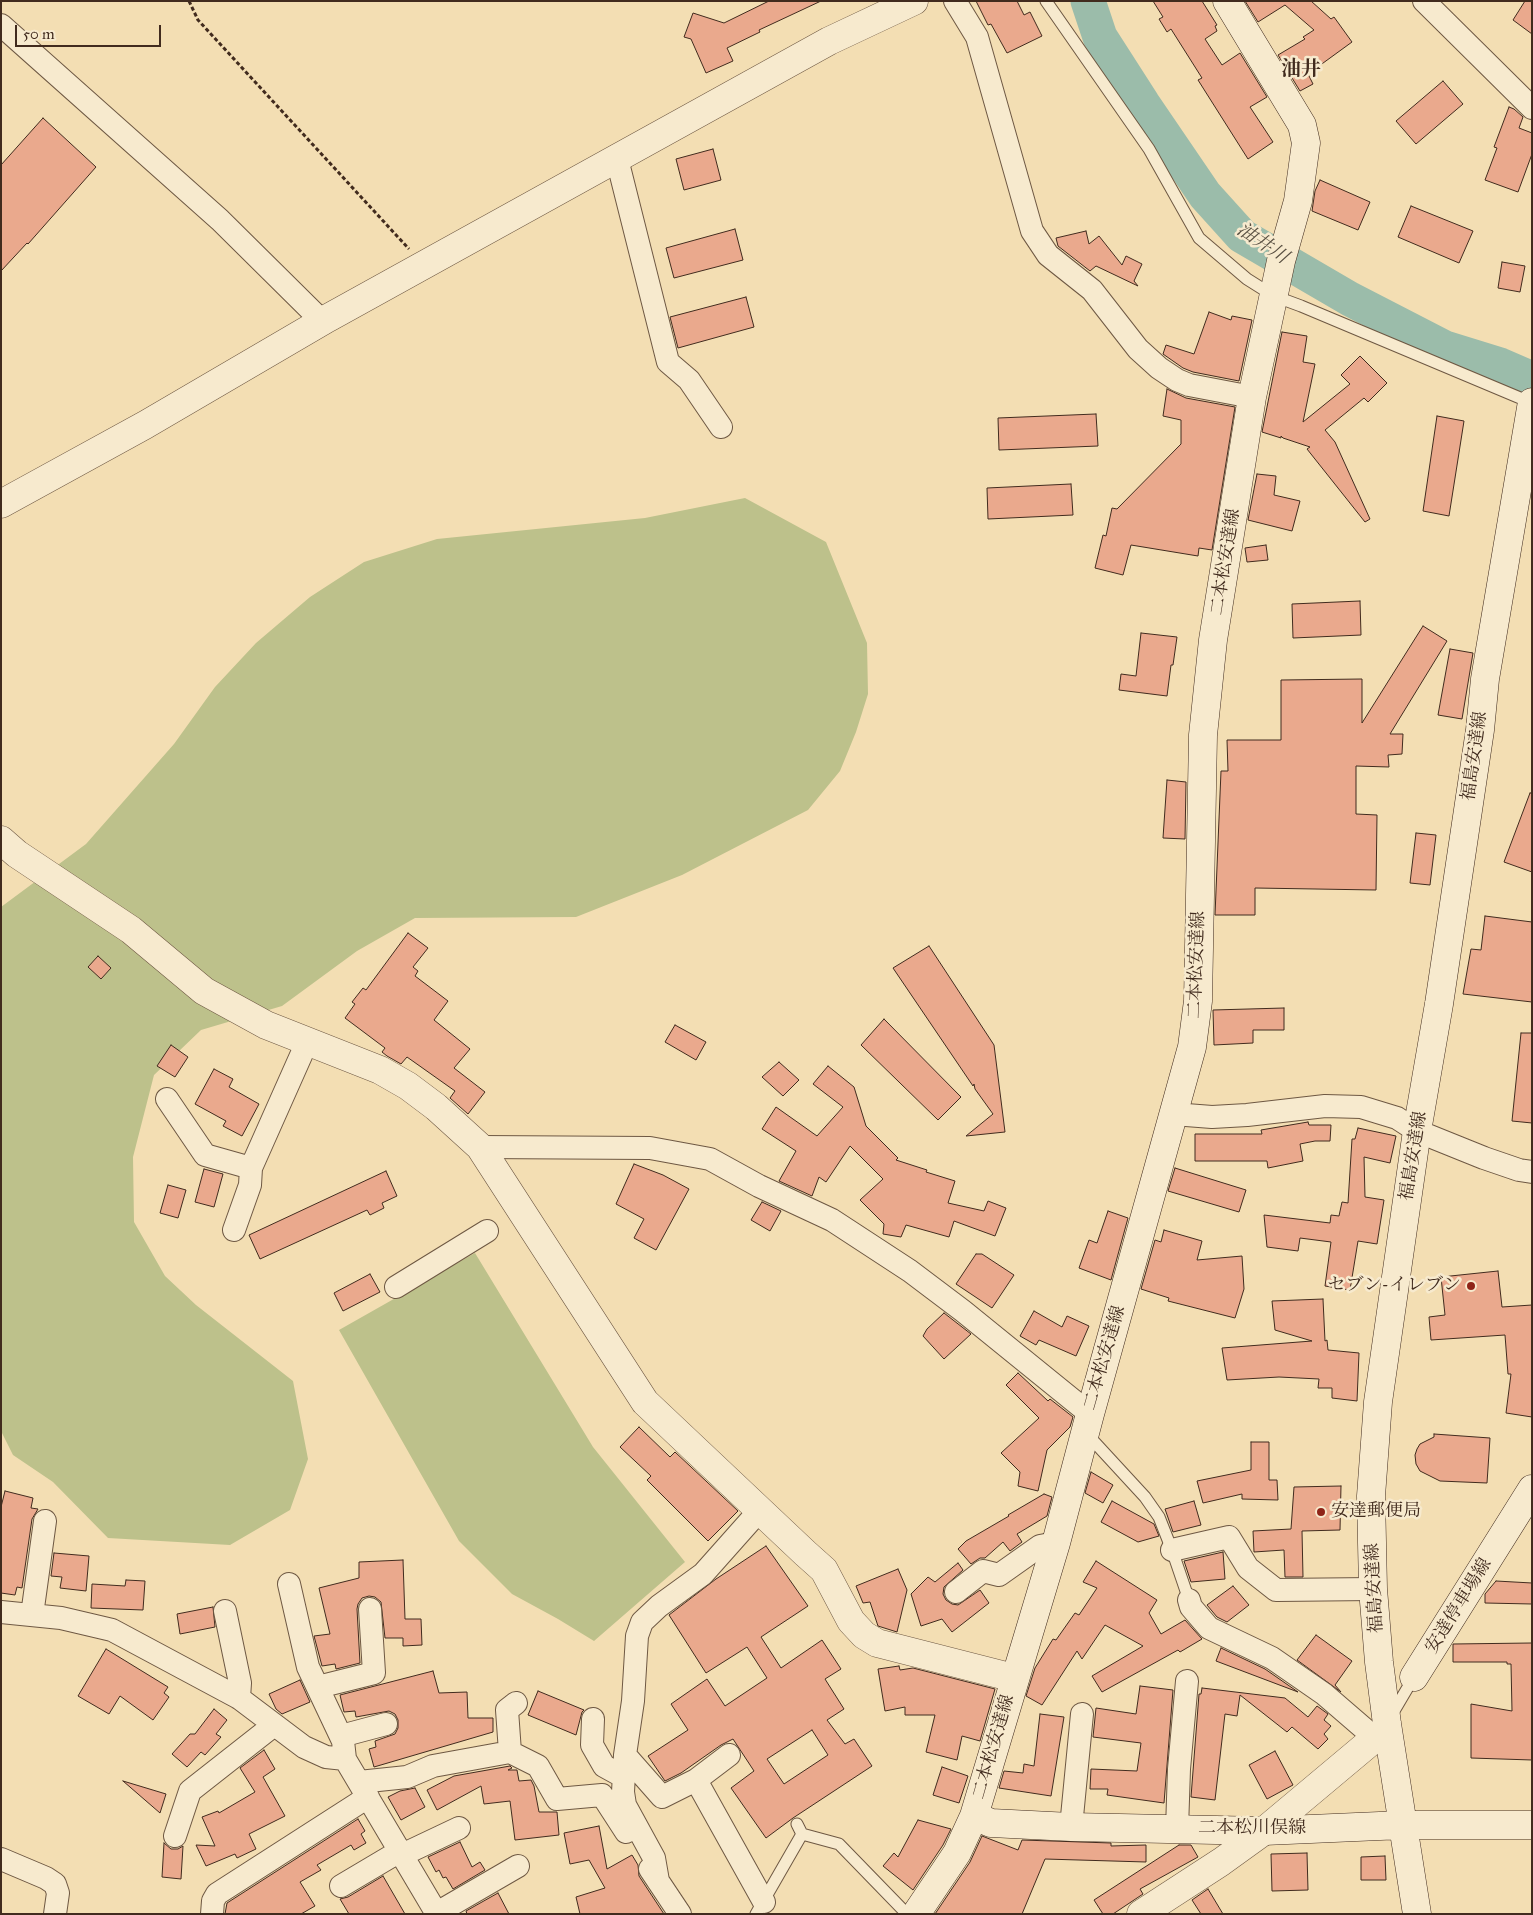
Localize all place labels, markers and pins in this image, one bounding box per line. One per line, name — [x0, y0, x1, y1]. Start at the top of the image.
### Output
place label: セブン-イレブン — [1328, 1275, 1461, 1297]
marker: セブン-イレブン — [1465, 1280, 1477, 1292]
place label: 安達郵便局 — [1331, 1501, 1421, 1523]
marker: 安達郵便局 — [1315, 1506, 1327, 1518]

